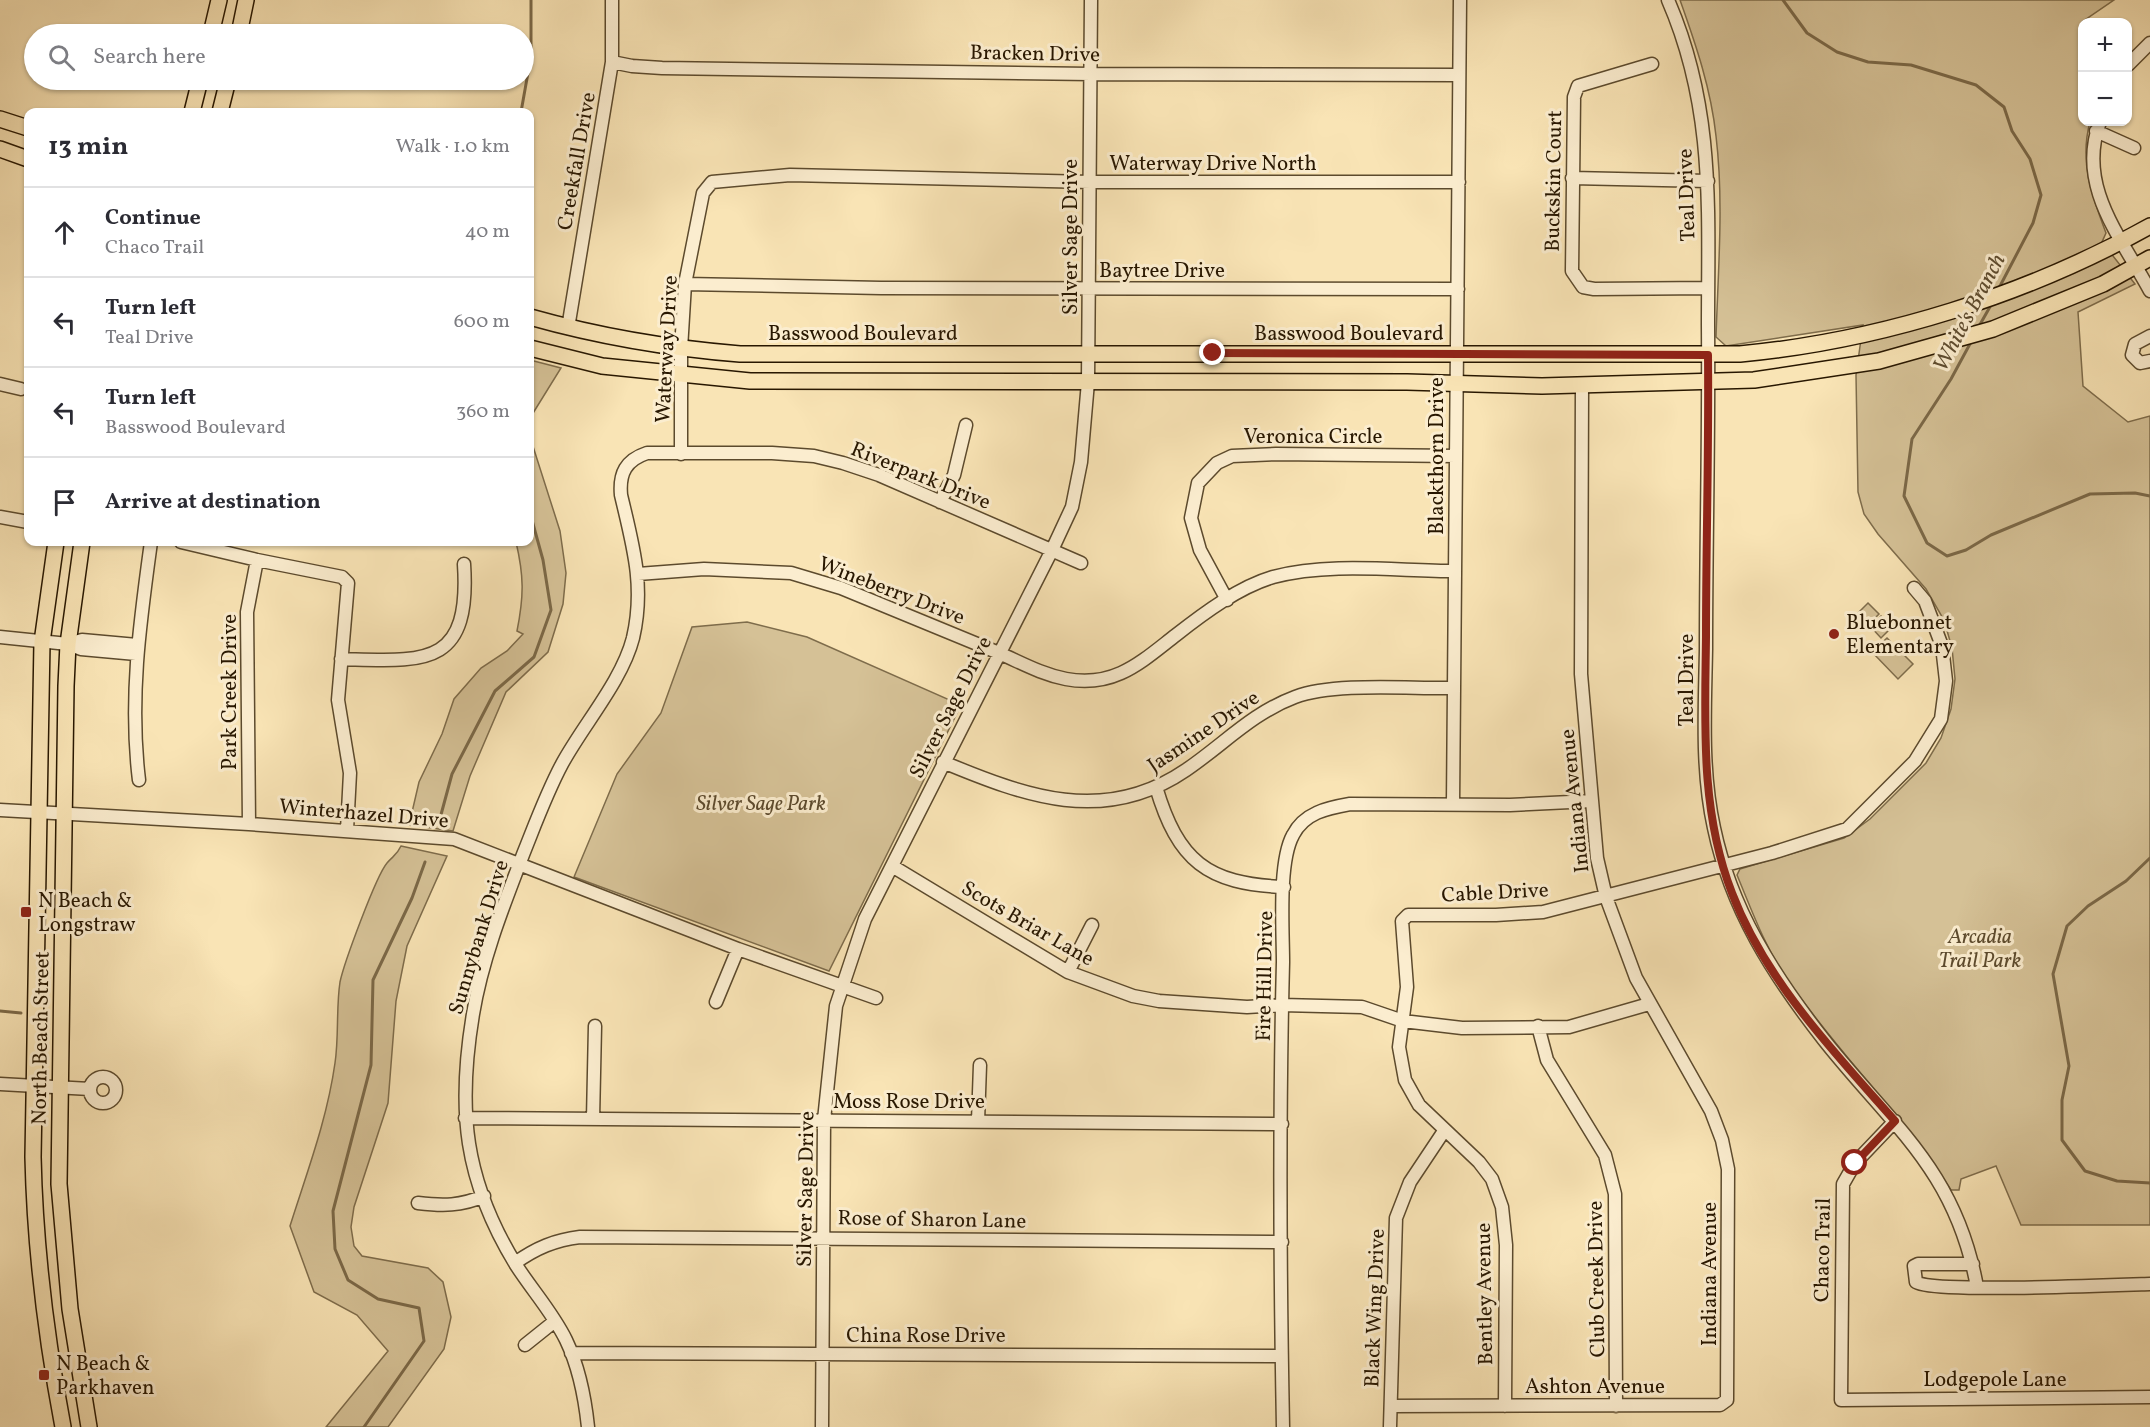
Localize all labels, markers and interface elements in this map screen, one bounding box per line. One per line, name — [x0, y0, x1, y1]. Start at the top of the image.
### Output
map controls — [2078, 18, 2132, 126]
button: + — [2078, 18, 2132, 72]
search box — [24, 24, 534, 90]
street label: Bracken Drive — [970, 39, 1100, 70]
icon: search — [45, 41, 78, 74]
text: Search here — [93, 42, 206, 73]
button: − — [2078, 72, 2132, 126]
street label: Creekfall Drive — [551, 90, 604, 232]
street label: Buckskin Court — [1539, 110, 1570, 252]
text: 13 min — [48, 129, 128, 165]
text: Walk · 1.0 km — [395, 133, 510, 161]
street label: Teal Drive — [1671, 148, 1704, 242]
street label: Waterway Drive North — [1109, 150, 1317, 179]
street label: Silver Sage Drive — [1057, 159, 1086, 315]
text: Continue — [105, 203, 201, 234]
icon: ahead — [48, 216, 81, 249]
text: 40 m — [465, 218, 510, 246]
text: Chaco Trail — [105, 234, 204, 262]
water label: White's Branch — [1926, 249, 2014, 378]
street label: Baytree Drive — [1099, 257, 1225, 286]
street label: Waterway Drive — [649, 274, 686, 424]
text: Turn left — [105, 293, 196, 324]
icon: left — [48, 306, 81, 339]
text: 600 m — [454, 308, 510, 336]
street label: Basswood Boulevard — [768, 320, 958, 349]
street label: Basswood Boulevard — [1254, 320, 1444, 349]
text: Teal Drive — [105, 324, 194, 352]
route end — [1199, 339, 1225, 365]
street label: Blackthorn Drive — [1423, 377, 1452, 535]
text: Turn left — [105, 383, 196, 414]
icon: left — [48, 396, 81, 429]
text: 360 m — [456, 398, 510, 426]
text: Basswood Boulevard — [105, 414, 286, 442]
street label: Veronica Circle — [1243, 423, 1383, 452]
street label: Riverpark Drive — [846, 435, 995, 518]
icon: arrive — [48, 486, 81, 519]
text: Arrive at destination — [105, 487, 321, 518]
street label: Wineberry Drive — [814, 550, 969, 633]
place label: Bluebonnet Elementary — [1846, 609, 1955, 662]
street label: Park Creek Drive — [216, 614, 245, 770]
marker: Bluebonnet Elementary — [1827, 627, 1841, 641]
street label: Silver Sage Drive — [903, 631, 1000, 784]
street label: Teal Drive — [1673, 633, 1702, 727]
street label: Jasmine Drive — [1142, 684, 1266, 780]
street label: Indiana Avenue — [1554, 727, 1597, 874]
park label: Silver Sage Park — [696, 790, 826, 819]
street label: Winterhazel Drive — [278, 793, 450, 836]
street label: Sunnybank Drive — [442, 856, 517, 1018]
street label: Scots Briar Lane — [955, 874, 1099, 974]
street label: Cable Drive — [1441, 876, 1549, 911]
place label: N Beach & Longstraw — [38, 887, 135, 940]
marker: N Beach & Longstraw — [19, 905, 33, 919]
street label: Fire Hill Drive — [1250, 910, 1281, 1042]
park label: Arcadia Trail Park — [1939, 923, 2022, 976]
street label: North Beach Street — [25, 951, 58, 1125]
street label: Moss Rose Drive — [833, 1088, 985, 1117]
street label: Silver Sage Drive — [791, 1111, 822, 1267]
route start — [1841, 1149, 1867, 1175]
street label: Chaco Trail — [1808, 1198, 1839, 1302]
street label: Club Creek Drive — [1582, 1200, 1613, 1358]
street label: Indiana Avenue — [1696, 1202, 1725, 1346]
street label: Rose of Sharon Lane — [837, 1204, 1027, 1237]
street label: Bentley Avenue — [1470, 1222, 1501, 1366]
street label: Black Wing Drive — [1358, 1228, 1393, 1388]
street label: China Rose Drive — [846, 1322, 1006, 1351]
place label: N Beach & Parkhaven — [56, 1350, 155, 1403]
street label: Lodgepole Lane — [1923, 1366, 2067, 1395]
marker: N Beach & Parkhaven — [37, 1368, 51, 1382]
street label: Ashton Avenue — [1525, 1373, 1665, 1402]

